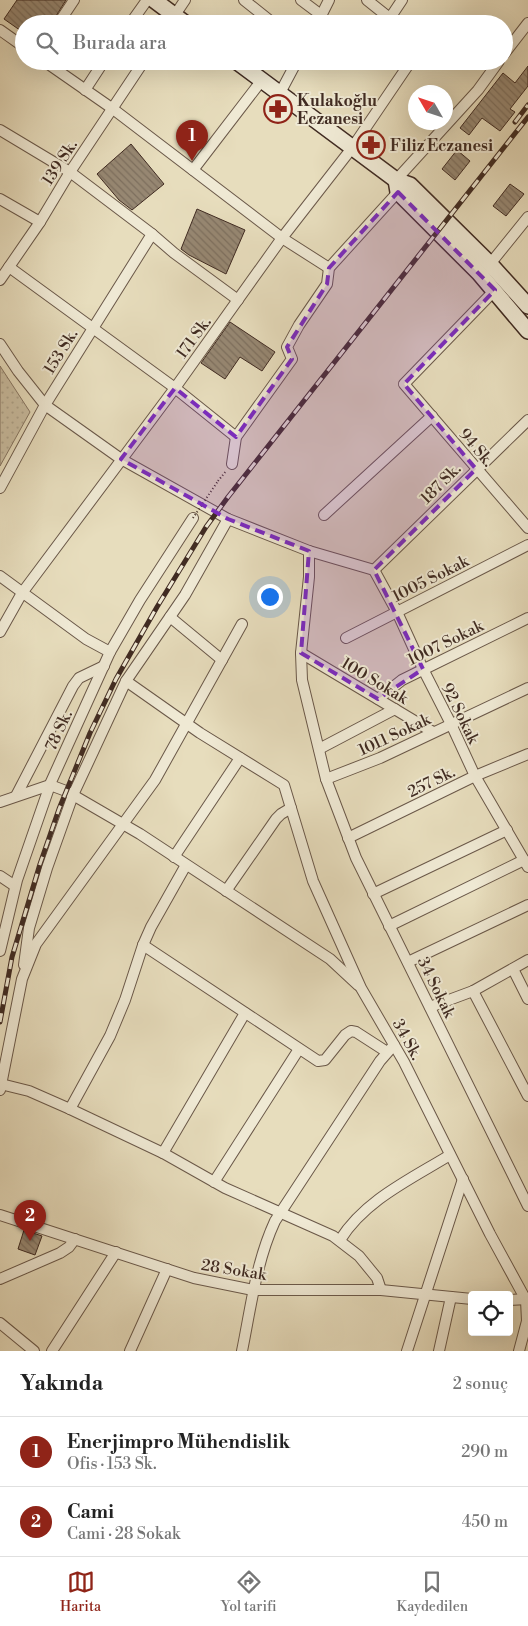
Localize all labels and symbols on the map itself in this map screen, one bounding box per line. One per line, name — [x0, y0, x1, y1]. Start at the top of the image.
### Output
north arrow — [408, 85, 453, 130]
place label: Kulakoğlu Eczanesi — [297, 91, 377, 129]
pharmacy icon: Kulakoğlu Eczanesi — [263, 94, 293, 124]
pin: 1 — [176, 120, 208, 161]
pharmacy icon: Filiz Eczanesi — [356, 130, 386, 160]
street label: 139 Sk. — [38, 136, 82, 189]
place label: Filiz Eczanesi — [390, 136, 493, 156]
street label: 171 Sk. — [172, 313, 216, 362]
street label: 153 Sk. — [39, 325, 82, 378]
street label: 94 Sk. — [454, 424, 498, 471]
street label: 187 Sk. — [416, 459, 465, 508]
street label: 1005 Sokak — [389, 550, 474, 607]
your location — [257, 584, 283, 610]
street label: 1007 Sokak — [404, 615, 488, 670]
street label: 100 Sokak — [337, 653, 413, 709]
street label: 92 Sokak — [437, 680, 484, 749]
street label: 78 Sk. — [41, 707, 77, 754]
street label: 1011 Sokak — [355, 709, 435, 760]
street label: 257 Sk. — [404, 762, 459, 802]
street label: 34 Sokak — [413, 954, 460, 1023]
street label: 34 Sk. — [388, 1015, 426, 1063]
pin: 2 — [14, 1200, 46, 1241]
street label: 28 Sokak — [200, 1255, 269, 1285]

